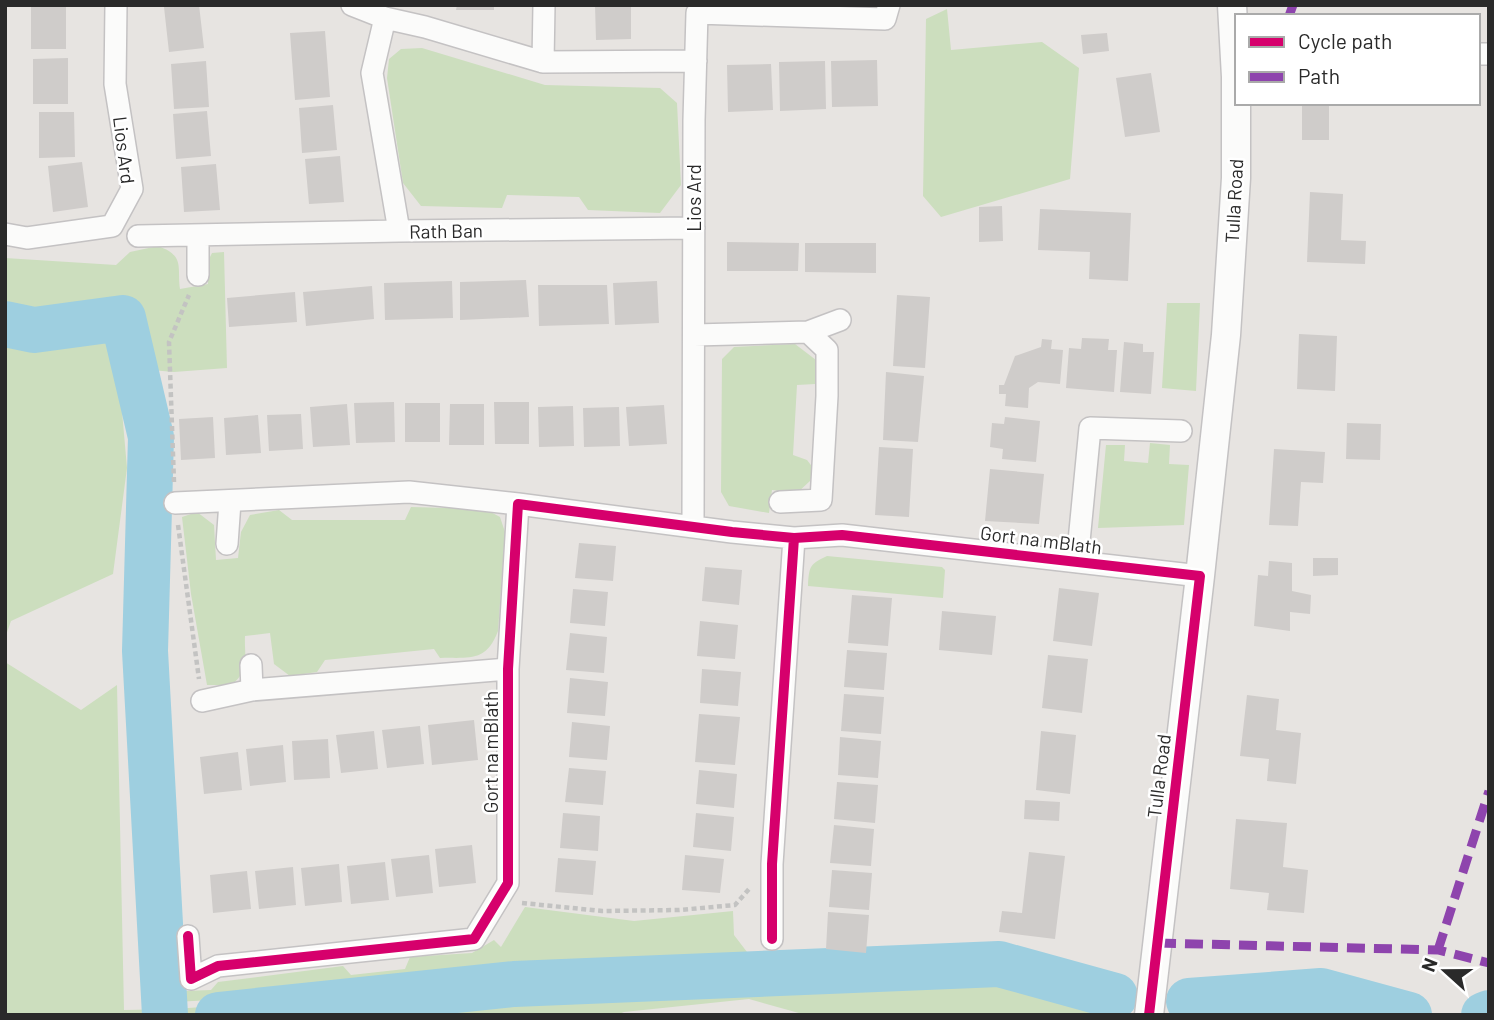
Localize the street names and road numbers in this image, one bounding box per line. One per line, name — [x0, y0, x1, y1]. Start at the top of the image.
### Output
street label: Lios Ard — [109, 115, 140, 185]
street label: Tulla Road — [1220, 158, 1247, 244]
street label: Lios Ard — [682, 164, 705, 232]
street label: Rath Ban — [409, 218, 483, 243]
street label: Gort na mBlath — [979, 521, 1103, 558]
street label: Gort na mBlath — [479, 691, 502, 813]
street label: Tulla Road — [1142, 733, 1175, 819]

